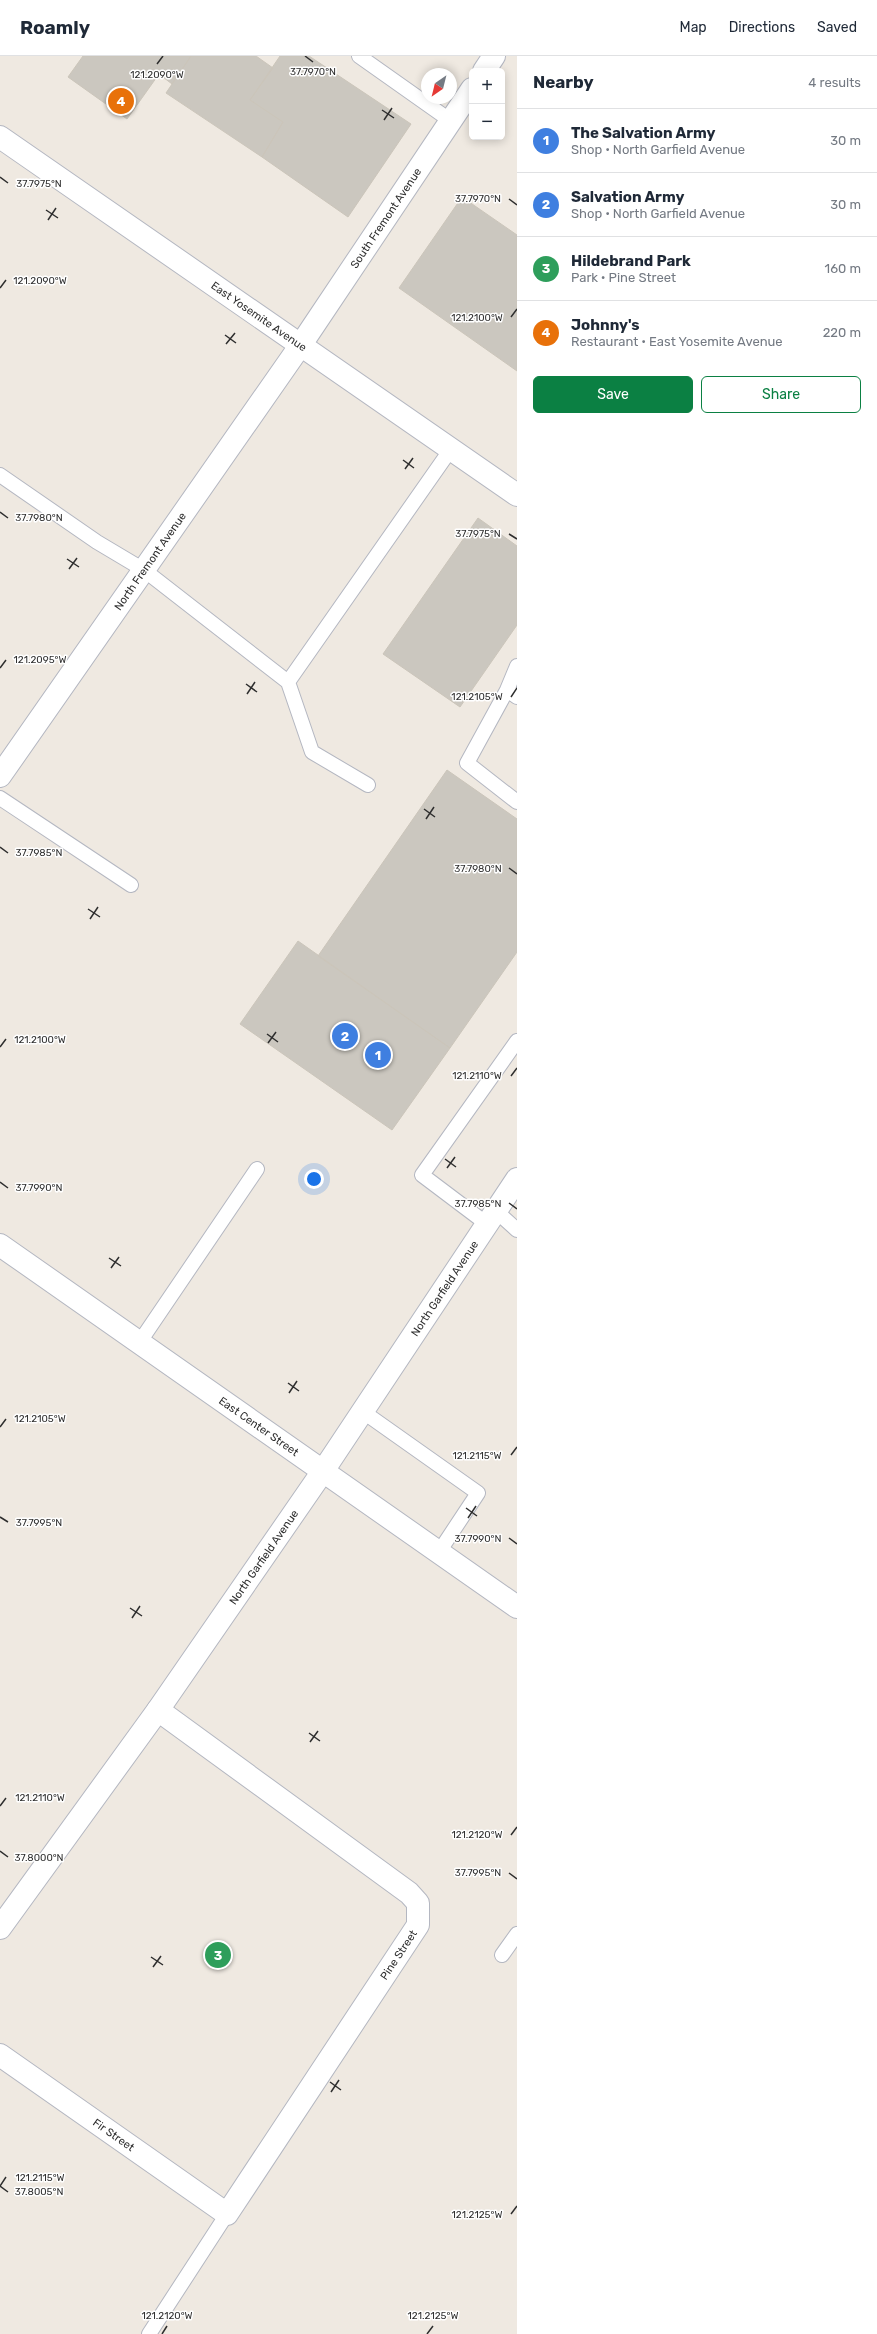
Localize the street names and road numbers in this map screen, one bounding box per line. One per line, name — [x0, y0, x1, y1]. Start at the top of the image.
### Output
street label: South Fremont Avenue — [348, 166, 424, 271]
street label: East Yosemite Avenue — [208, 279, 309, 354]
street label: North Fremont Avenue — [112, 510, 189, 613]
street label: North Garfield Avenue — [408, 1238, 481, 1339]
street label: East Center Street — [216, 1394, 302, 1459]
street label: North Garfield Avenue — [227, 1508, 301, 1607]
street label: Pine Street — [378, 1927, 420, 1982]
street label: Fir Street — [90, 2116, 137, 2155]

